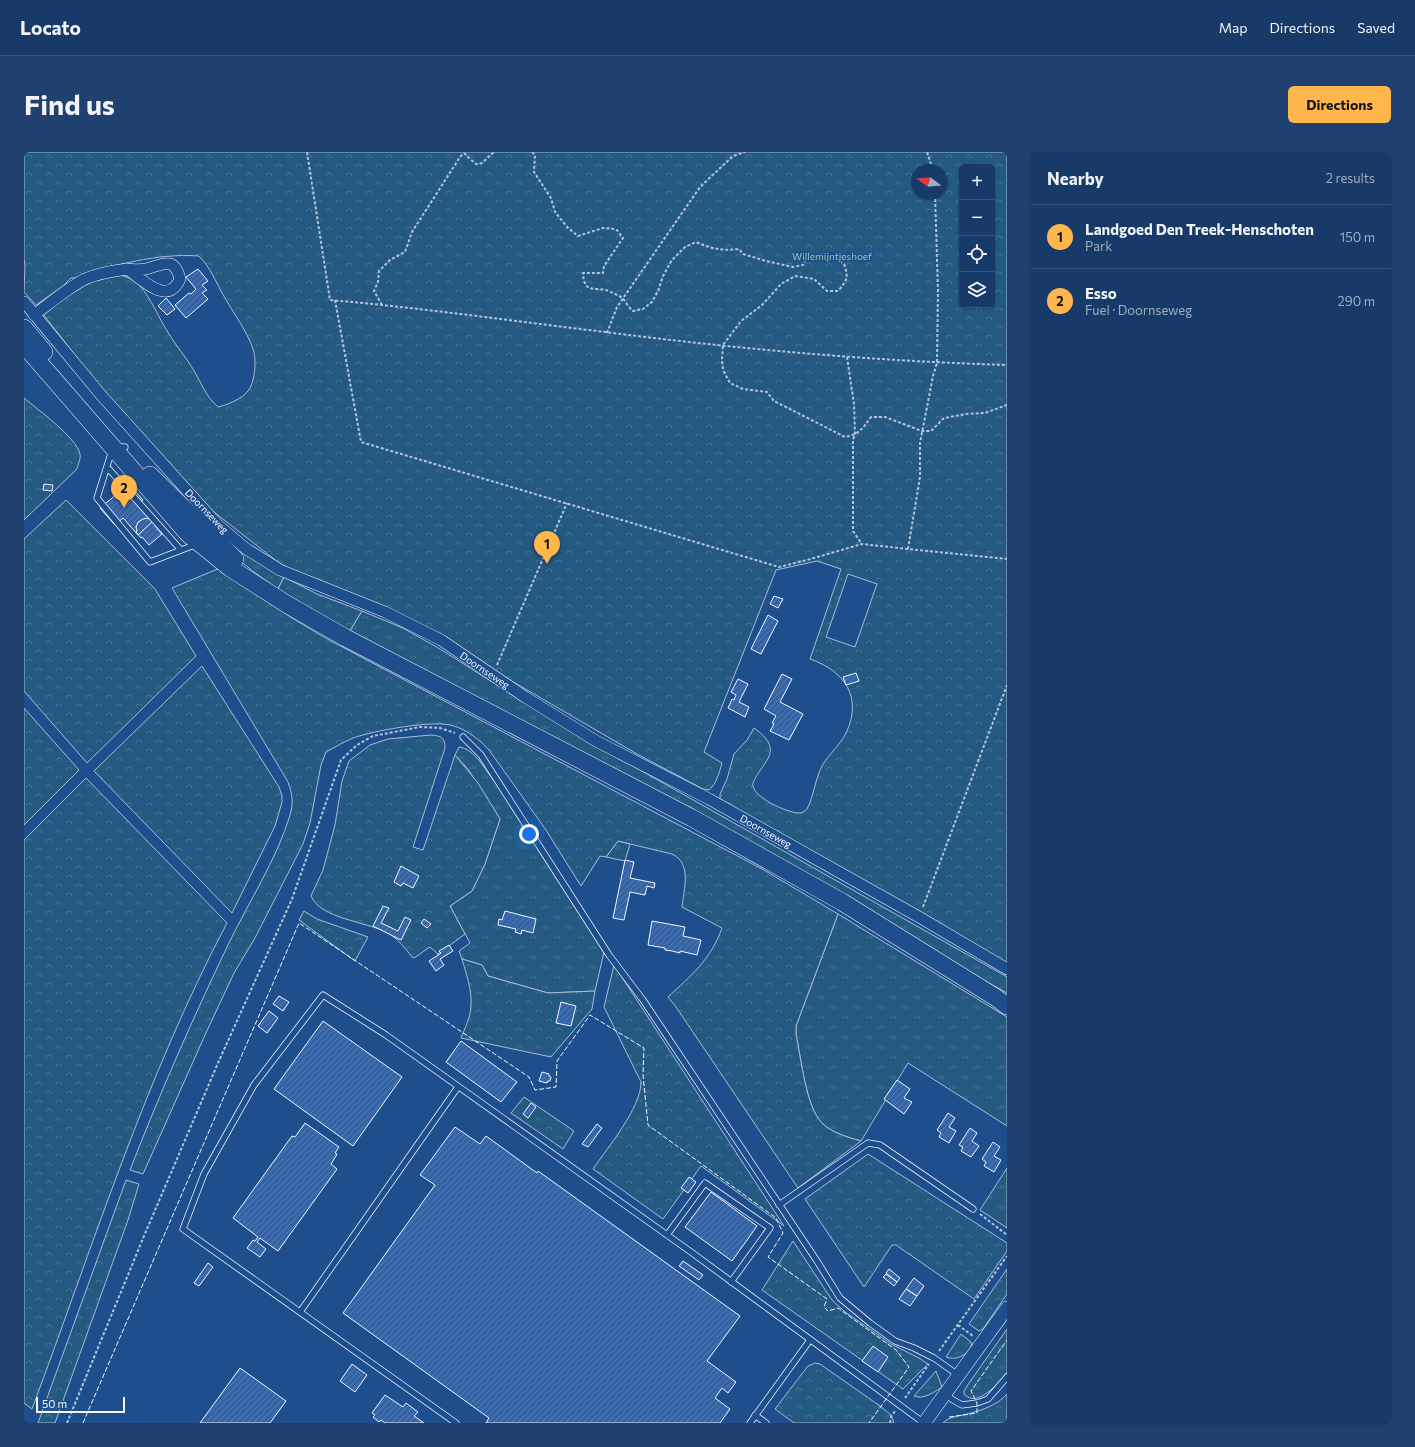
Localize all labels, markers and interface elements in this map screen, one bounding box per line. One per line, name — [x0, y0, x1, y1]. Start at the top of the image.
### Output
text: Locato — [20, 16, 81, 39]
text: Map — [1219, 19, 1248, 36]
text: Directions — [1270, 19, 1335, 36]
text: Saved — [1357, 19, 1395, 36]
button: Directions — [1288, 86, 1391, 123]
text: Find us — [24, 87, 115, 121]
north arrow — [911, 164, 947, 200]
map controls — [959, 164, 995, 308]
button: + — [959, 164, 995, 200]
text: Nearby — [1047, 168, 1104, 189]
text: 2 results — [1326, 170, 1375, 186]
button: − — [959, 200, 995, 236]
text: Landgoed Den Treek-Henschoten — [1085, 220, 1314, 238]
text: 1 — [1057, 229, 1063, 245]
text: 150 m — [1340, 229, 1375, 245]
button: locate — [959, 236, 995, 272]
text: Park — [1085, 238, 1112, 254]
park label: Willemijntjeshoef — [792, 250, 872, 262]
button: layers — [959, 272, 995, 308]
text: Esso — [1085, 284, 1117, 302]
text: 2 — [1056, 293, 1064, 309]
text: 290 m — [1338, 293, 1375, 309]
text: Fuel · Doornseweg — [1085, 302, 1192, 318]
pin: 2 — [111, 475, 137, 508]
street label: Doornseweg — [183, 486, 232, 536]
pin: 1 — [534, 531, 560, 564]
street label: Doornseweg — [458, 649, 513, 691]
street label: Doornseweg — [738, 812, 794, 850]
your location — [519, 824, 539, 844]
scale bar — [36, 1395, 125, 1414]
text: 50 m — [42, 1397, 67, 1410]

